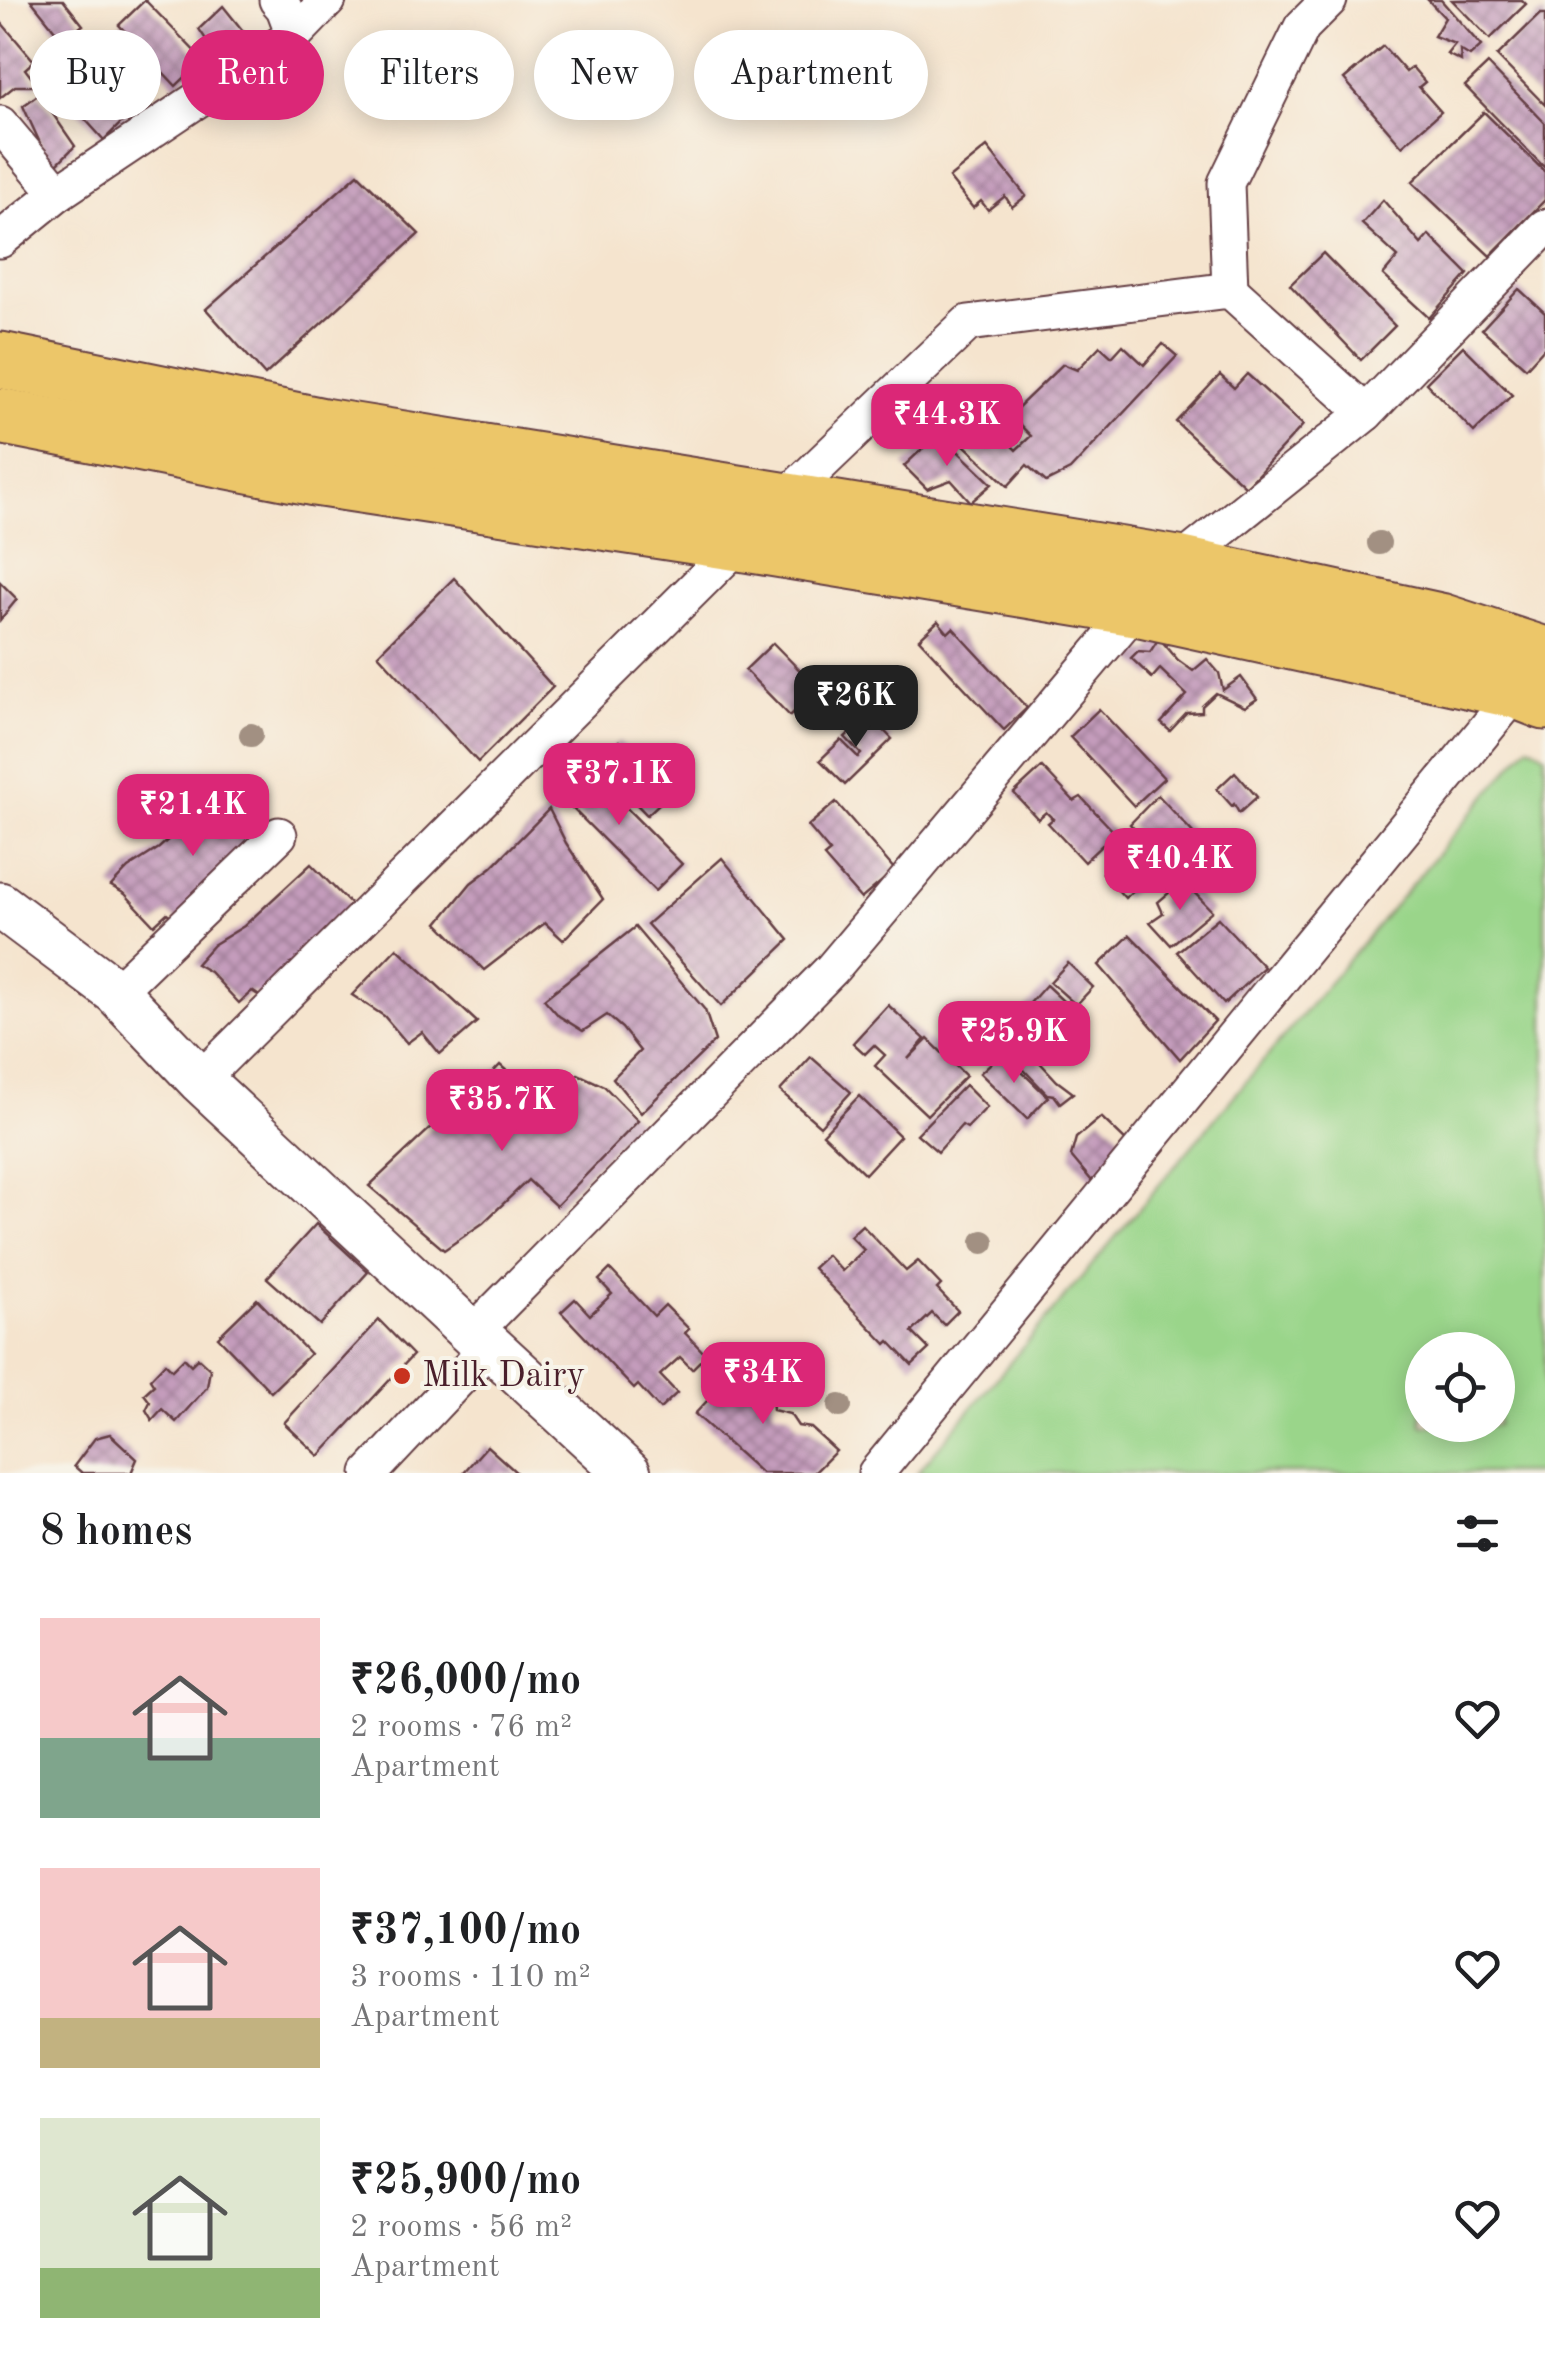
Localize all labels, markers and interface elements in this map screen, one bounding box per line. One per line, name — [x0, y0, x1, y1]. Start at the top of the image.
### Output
chip: Buy — [30, 30, 161, 120]
chip: Rent — [181, 30, 324, 120]
chip: Filters — [344, 30, 514, 120]
chip: New — [534, 30, 674, 120]
chip: Apartment — [694, 30, 928, 120]
pin: ₹44.3K — [866, 384, 1028, 469]
text: ₹44.3K — [893, 400, 1001, 432]
pin: ₹26K — [797, 665, 915, 750]
text: ₹26K — [816, 681, 896, 713]
pin: ₹37.1K — [538, 743, 700, 828]
text: ₹37.1K — [565, 759, 673, 791]
pin: ₹21.4K — [112, 774, 274, 859]
text: ₹21.4K — [139, 790, 247, 822]
pin: ₹40.4K — [1099, 828, 1261, 913]
text: ₹40.4K — [1126, 844, 1234, 876]
pin: ₹25.9K — [933, 1001, 1095, 1086]
text: ₹25.9K — [960, 1017, 1068, 1049]
pin: ₹35.7K — [421, 1069, 583, 1154]
text: ₹35.7K — [448, 1085, 556, 1117]
map controls — [1405, 1332, 1515, 1442]
button: locate — [1405, 1332, 1515, 1442]
pin: ₹34K — [704, 1342, 822, 1427]
text: ₹34K — [723, 1358, 803, 1390]
place label: Milk Dairy — [422, 1359, 585, 1394]
marker: Milk Dairy — [391, 1365, 413, 1387]
icon: filters — [1450, 1506, 1505, 1561]
text: 8 homes — [40, 1512, 192, 1554]
icon: home — [120, 1658, 240, 1778]
text: ₹26,000/mo — [350, 1661, 581, 1703]
icon: heart — [1450, 1691, 1505, 1746]
text: 2 rooms · 76 m² — [350, 1712, 572, 1744]
text: Apartment — [350, 1752, 500, 1784]
icon: home — [120, 1908, 240, 2028]
text: ₹37,100/mo — [350, 1911, 581, 1953]
icon: heart — [1450, 1941, 1505, 1996]
text: 3 rooms · 110 m² — [350, 1962, 591, 1994]
text: Apartment — [350, 2002, 500, 2034]
icon: home — [120, 2158, 240, 2278]
text: ₹25,900/mo — [350, 2161, 581, 2203]
icon: heart — [1450, 2191, 1505, 2246]
text: 2 rooms · 56 m² — [350, 2212, 572, 2244]
text: Apartment — [350, 2252, 500, 2284]

